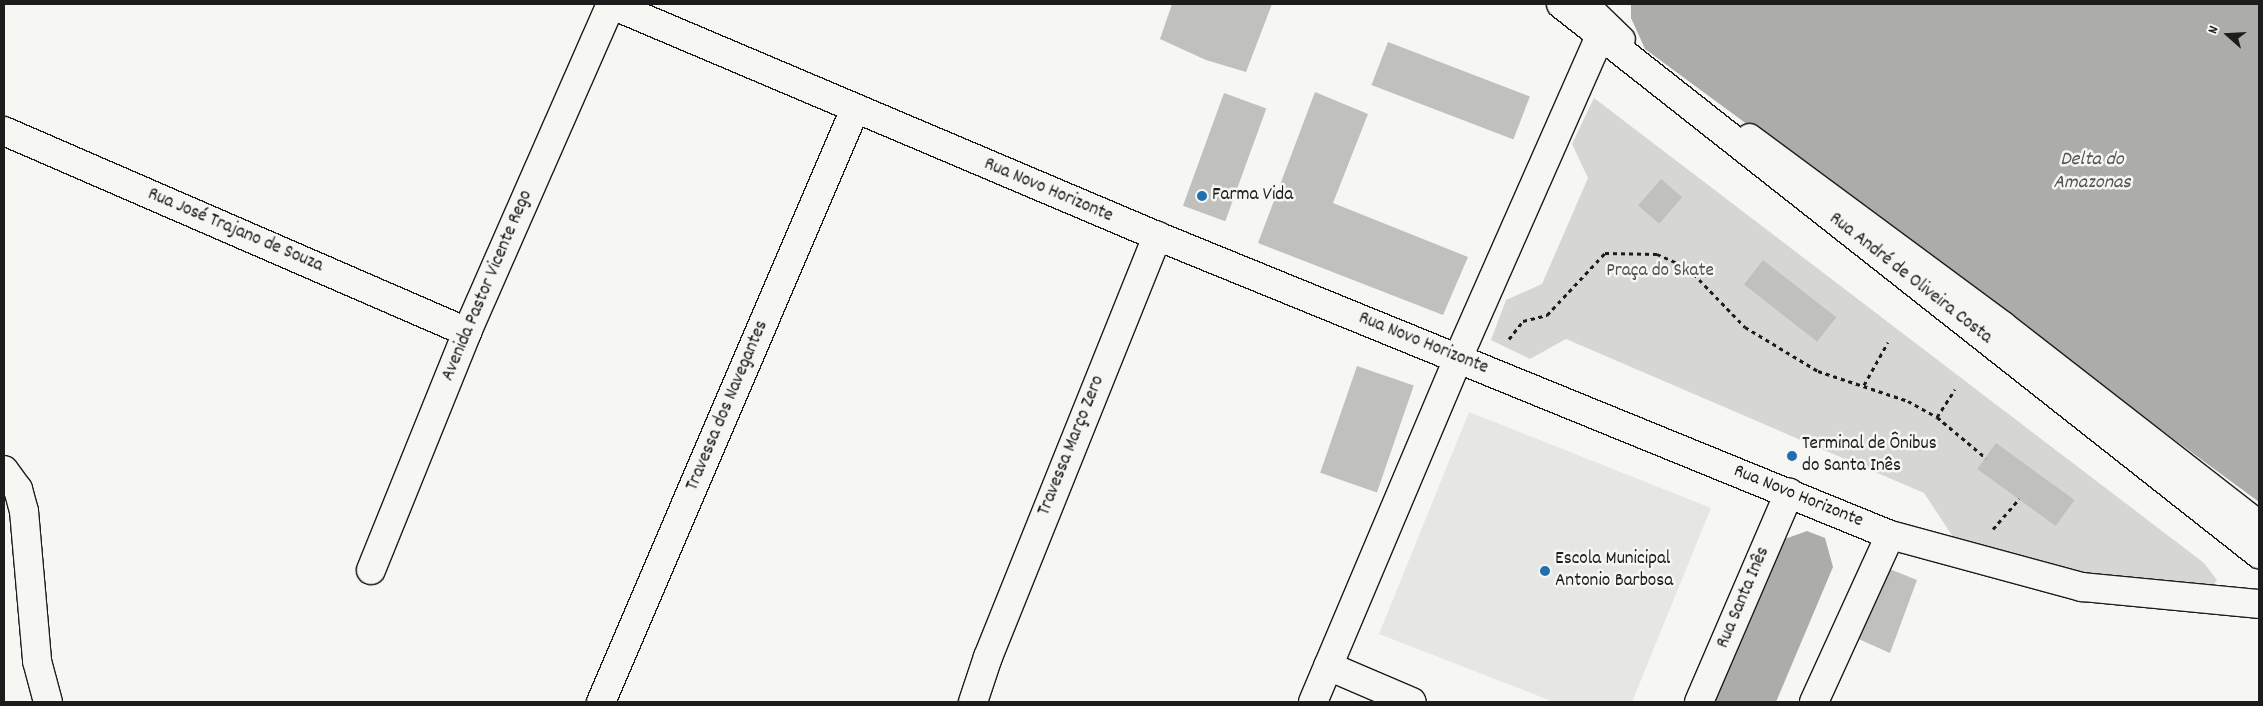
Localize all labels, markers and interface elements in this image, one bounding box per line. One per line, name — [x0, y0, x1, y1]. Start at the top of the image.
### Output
north arrow — [2203, 10, 2253, 60]
text: N — [2203, 24, 2224, 37]
water label: Delta do Amazonas — [2053, 148, 2131, 195]
street label: Rua Novo Horizonte — [980, 154, 1116, 228]
street label: Rua José Trajano de Souza — [144, 184, 326, 278]
place label: Farma Vida — [1212, 185, 1293, 207]
street label: Avenida Pastor Vicente Rego — [437, 187, 539, 385]
marker: Farma Vida — [1196, 190, 1208, 202]
street label: Rua André de Oliveira Costa — [1824, 208, 1996, 350]
park label: Praça do Skate — [1606, 261, 1714, 283]
street label: Rua Novo Horizonte — [1355, 308, 1491, 380]
street label: Travessa dos Navegantes — [682, 317, 774, 495]
street label: Travessa Março Zero — [1034, 373, 1110, 519]
place label: Terminal de Ônibus do Santa Inês — [1802, 434, 1937, 478]
marker: Terminal de Ônibus do Santa Inês — [1786, 450, 1798, 462]
street label: Rua Novo Horizonte — [1730, 461, 1866, 533]
street label: Rua Santa Inês — [1712, 544, 1776, 652]
place label: Escola Municipal Antonio Barbosa — [1555, 549, 1673, 593]
marker: Escola Municipal Antonio Barbosa — [1539, 565, 1551, 577]

